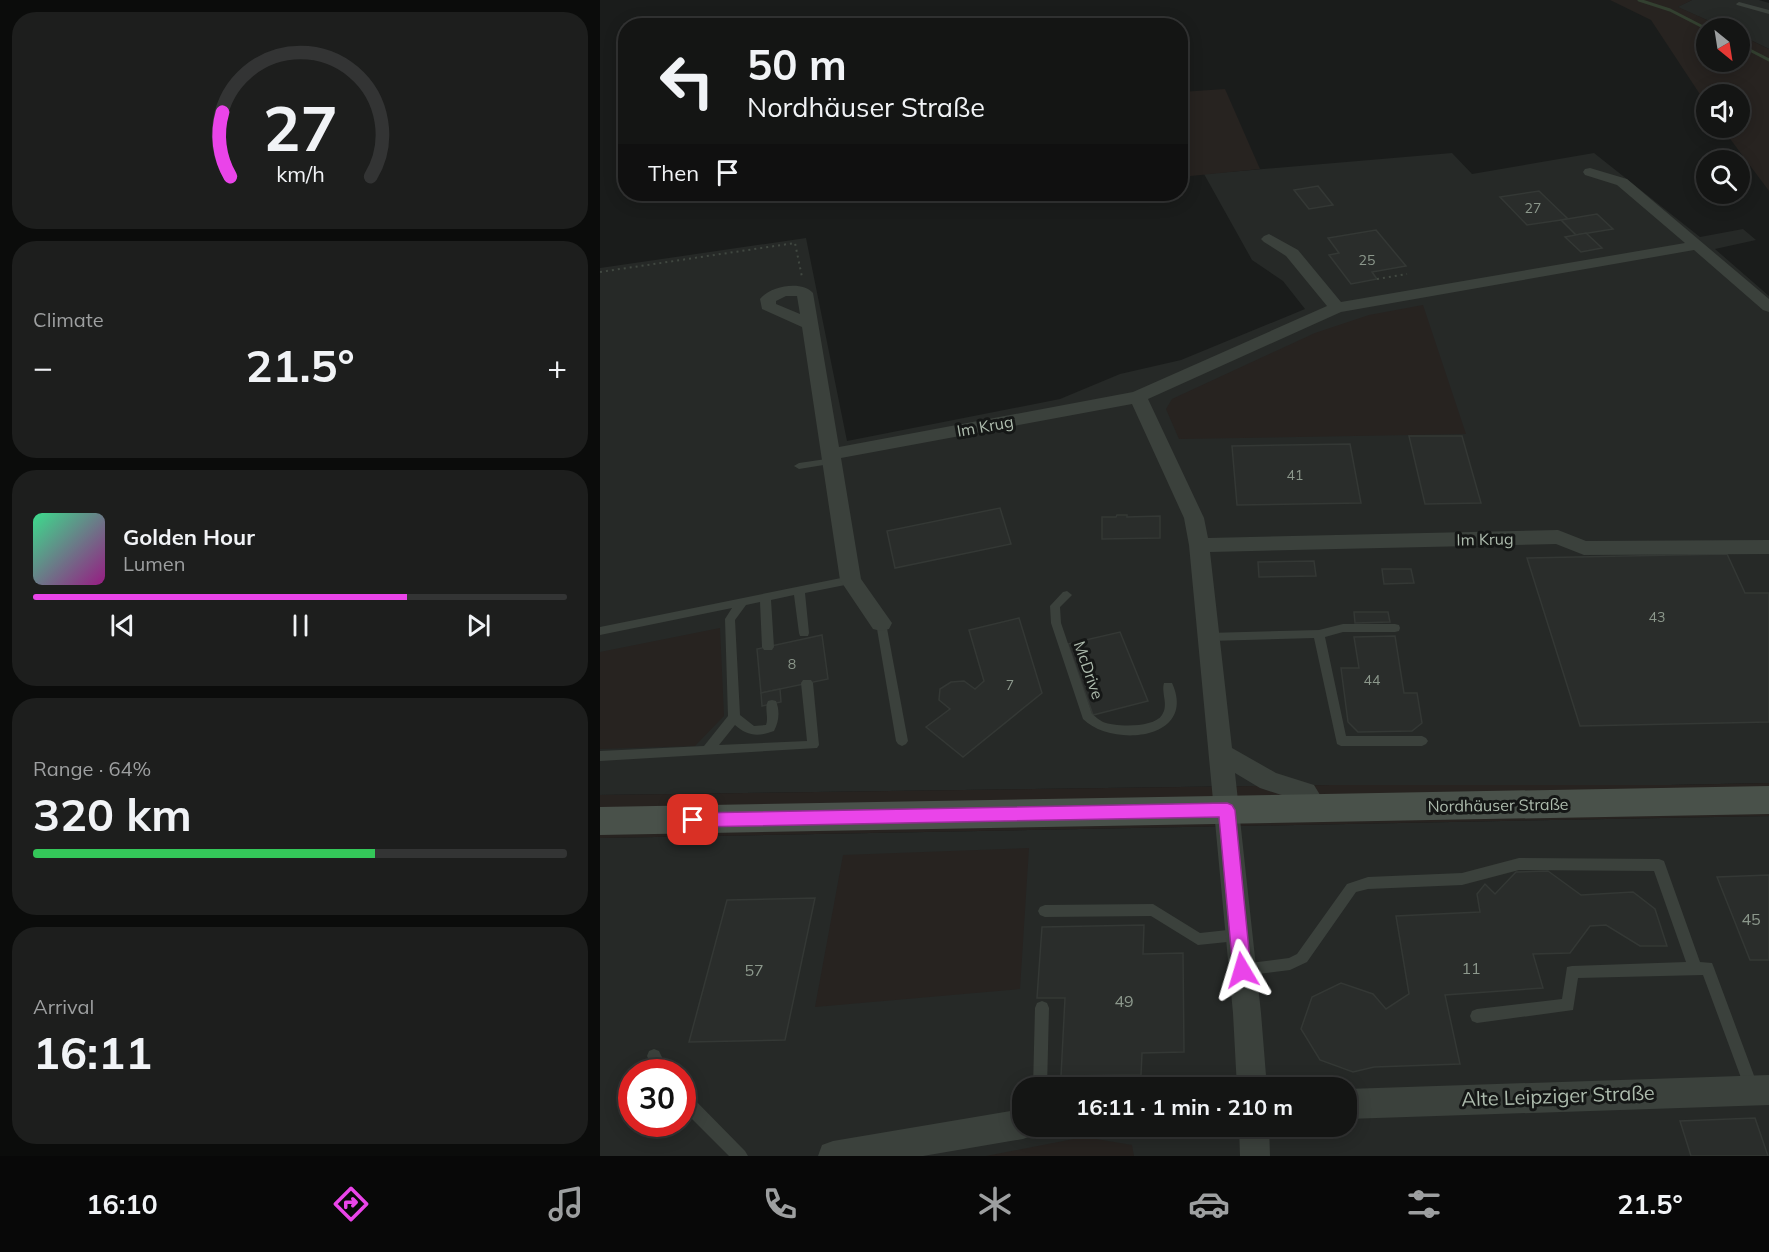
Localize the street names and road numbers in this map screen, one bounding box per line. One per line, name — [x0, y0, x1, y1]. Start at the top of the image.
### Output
street label: Im Krug — [955, 411, 1015, 441]
street label: Im Krug — [1456, 529, 1514, 549]
street label: McDrive — [1070, 638, 1108, 702]
street label: Nordhäuser Straße — [1427, 794, 1569, 816]
street label: Alte Leipziger Straße — [1461, 1080, 1655, 1111]

